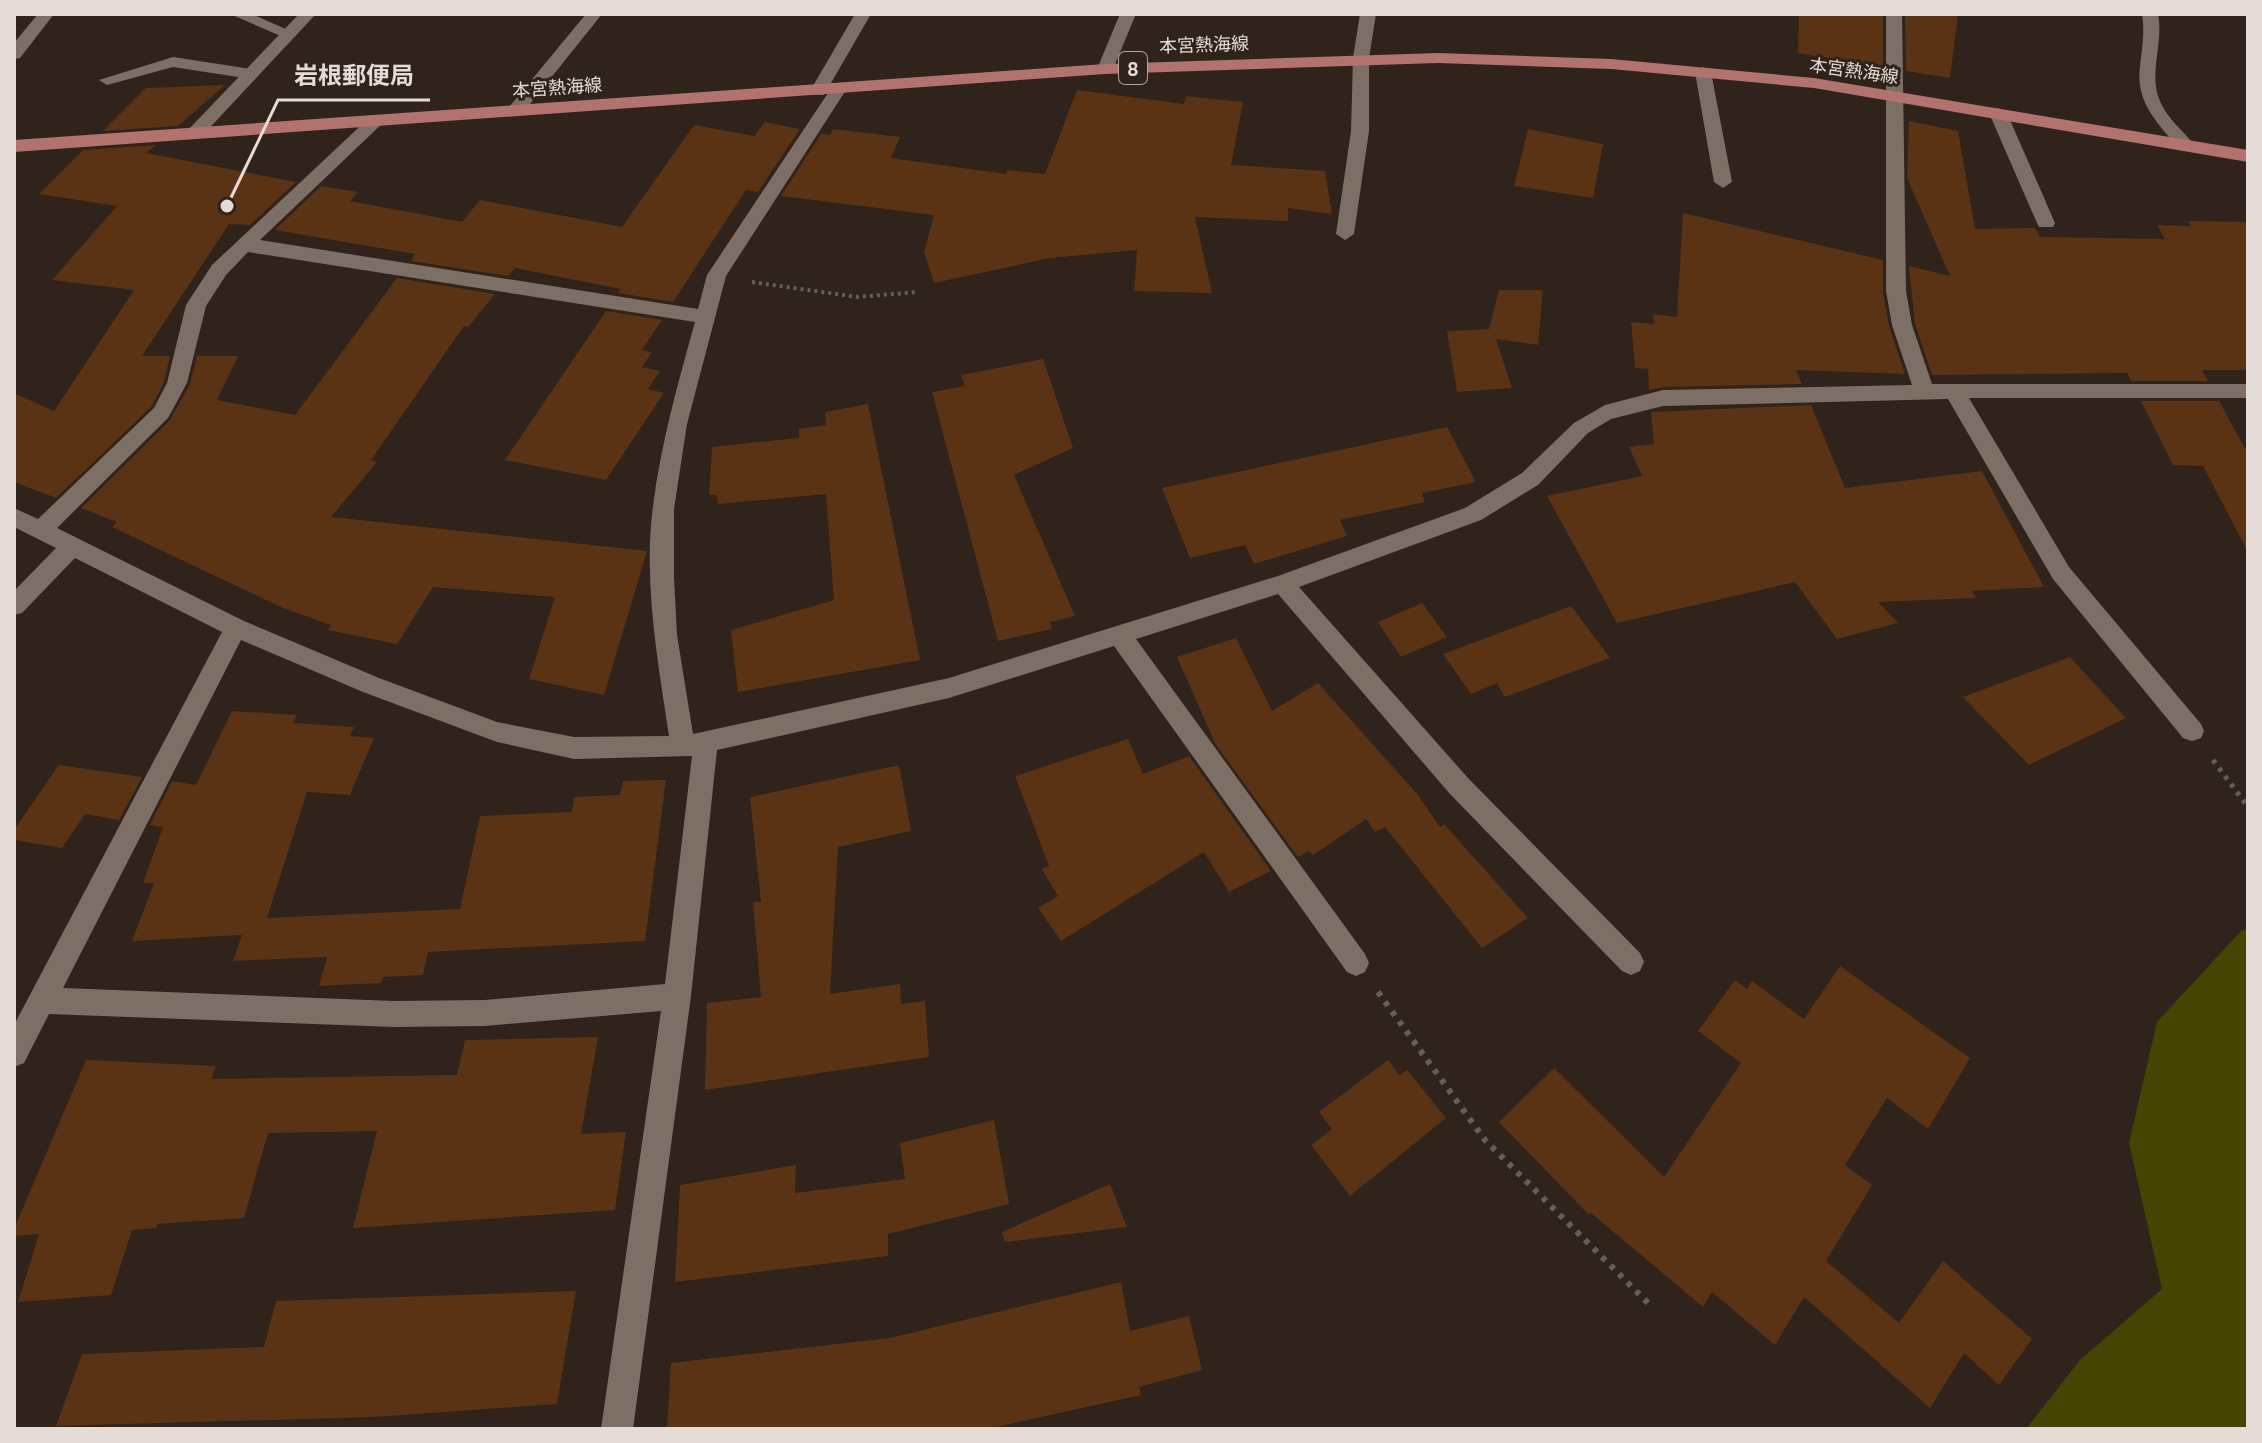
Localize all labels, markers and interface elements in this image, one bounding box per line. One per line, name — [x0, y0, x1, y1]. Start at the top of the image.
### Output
street label: 本宮熱海線 — [1159, 32, 1249, 56]
callout: 岩根郵便局 — [278, 52, 430, 100]
road number: 8 — [1119, 52, 1147, 84]
street label: 本宮熱海線 — [1808, 54, 1900, 86]
text: 岩根郵便局 — [294, 62, 414, 89]
street label: 本宮熱海線 — [511, 74, 603, 100]

